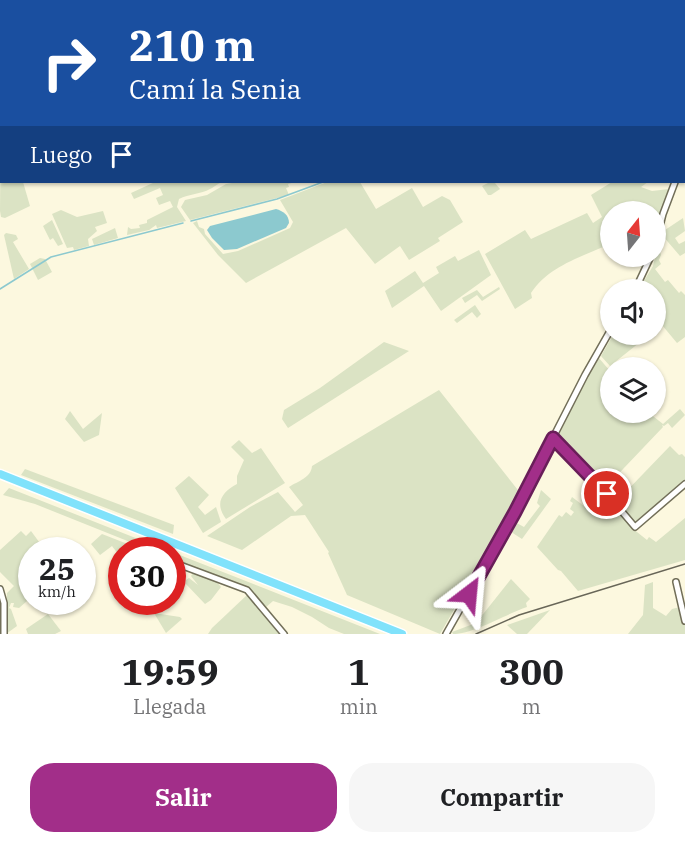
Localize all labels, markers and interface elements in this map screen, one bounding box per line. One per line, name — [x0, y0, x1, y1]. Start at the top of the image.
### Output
text: 210 m — [129, 18, 255, 73]
icon: right — [30, 24, 108, 102]
text: Camí la Senia — [129, 71, 301, 106]
icon: arrive — [105, 138, 138, 171]
text: Luego — [30, 140, 93, 169]
north arrow — [600, 201, 666, 267]
map controls — [600, 201, 666, 423]
button: sound — [600, 279, 666, 345]
button: layers — [600, 357, 666, 423]
pin — [581, 468, 632, 519]
icon: arrive — [590, 477, 623, 510]
speed limit sign: 30 — [108, 537, 186, 615]
text: 25 — [39, 549, 75, 588]
position arrow — [437, 562, 501, 626]
text: km/h — [38, 582, 76, 601]
text: 19:59 — [121, 648, 218, 695]
text: 1 — [348, 648, 370, 695]
text: 300 — [499, 648, 564, 695]
text: Llegada — [133, 693, 207, 720]
text: min — [340, 693, 378, 720]
text: m — [522, 693, 541, 720]
button: Salir — [30, 763, 337, 832]
button: Compartir — [349, 763, 655, 832]

